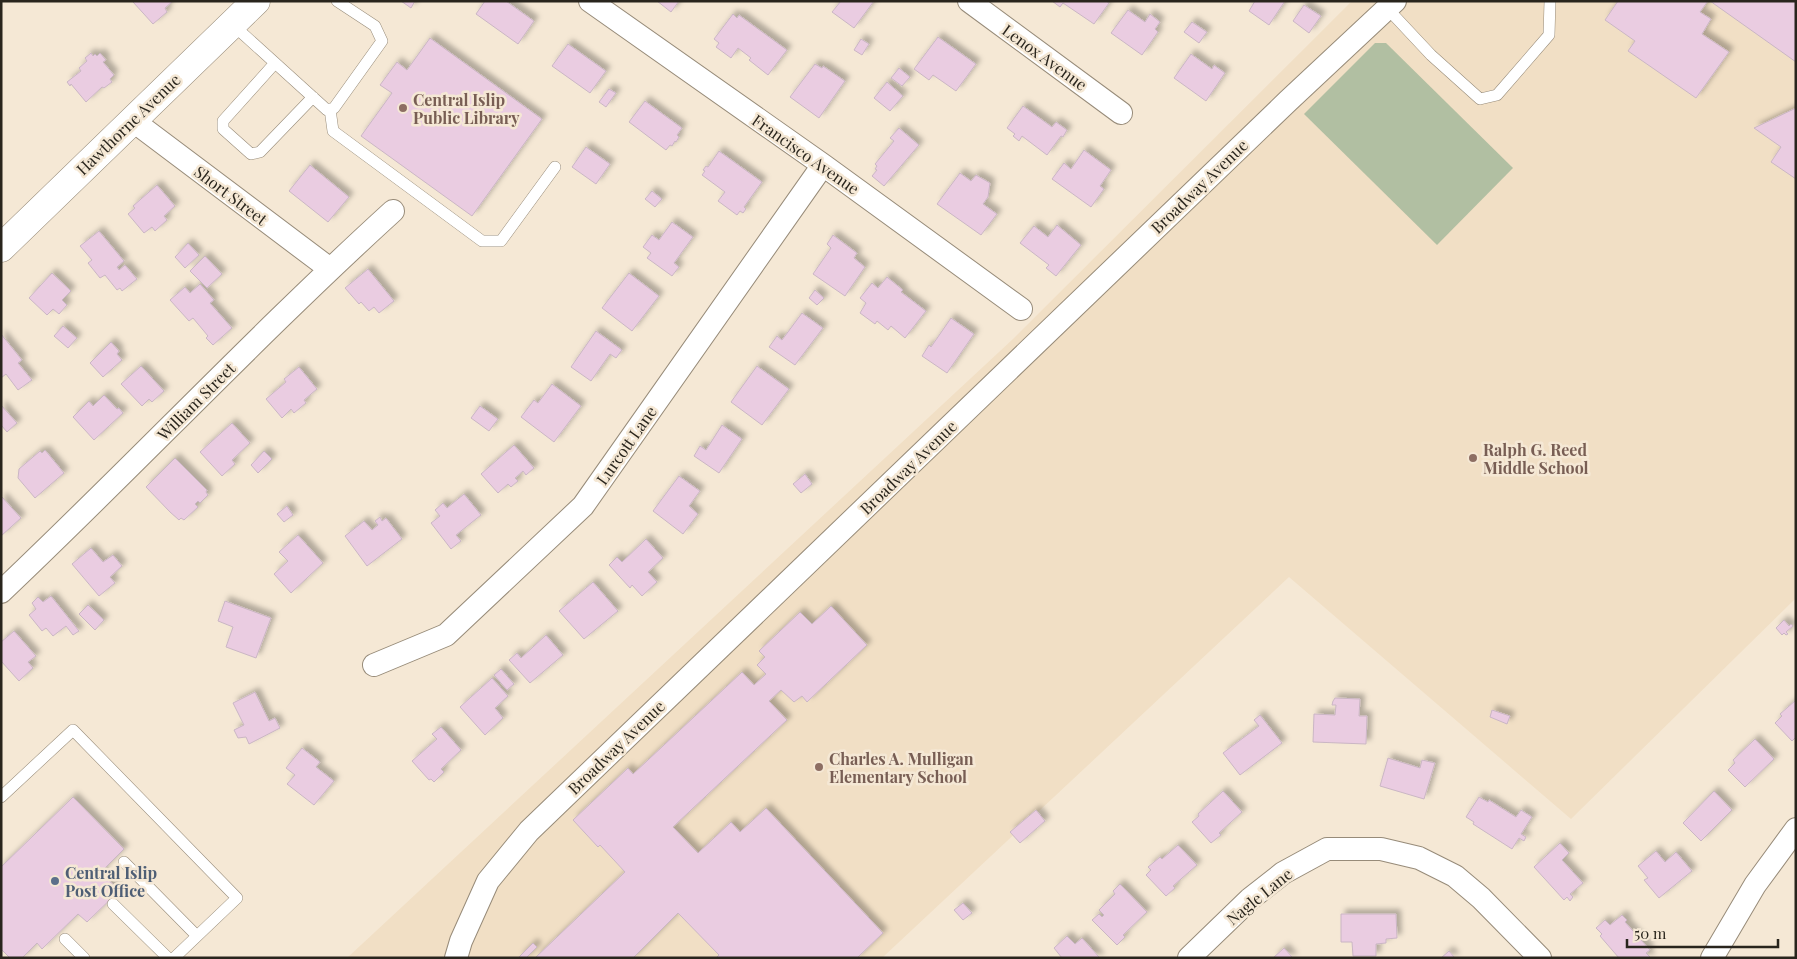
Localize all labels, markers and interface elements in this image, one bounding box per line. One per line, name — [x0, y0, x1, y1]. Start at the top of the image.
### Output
street label: Lenox Avenue — [998, 19, 1092, 95]
street label: Hawthorne Avenue — [71, 69, 185, 179]
place label: Central Islip Public Library — [413, 89, 520, 128]
marker: Central Islip Public Library — [397, 102, 409, 114]
street label: Francisco Avenue — [748, 109, 864, 199]
street label: Broadway Avenue — [1146, 134, 1252, 238]
street label: Short Street — [190, 161, 272, 230]
street label: William Street — [152, 357, 240, 445]
street label: Lurcott Lane — [591, 402, 661, 488]
street label: Broadway Avenue — [855, 415, 961, 519]
place label: Ralph G. Reed Middle School — [1483, 439, 1589, 478]
marker: Ralph G. Reed Middle School — [1467, 452, 1479, 464]
street label: Broadway Avenue — [563, 695, 669, 799]
place label: Charles A. Mulligan Elementary School — [829, 748, 974, 787]
marker: Charles A. Mulligan Elementary School — [813, 761, 825, 773]
place label: Central Islip Post Office — [65, 862, 157, 901]
street label: Nagle Lane — [1222, 863, 1296, 929]
marker: Central Islip Post Office — [49, 875, 61, 887]
scale bar — [1627, 916, 1778, 948]
text: 50 m — [1634, 923, 1667, 943]

